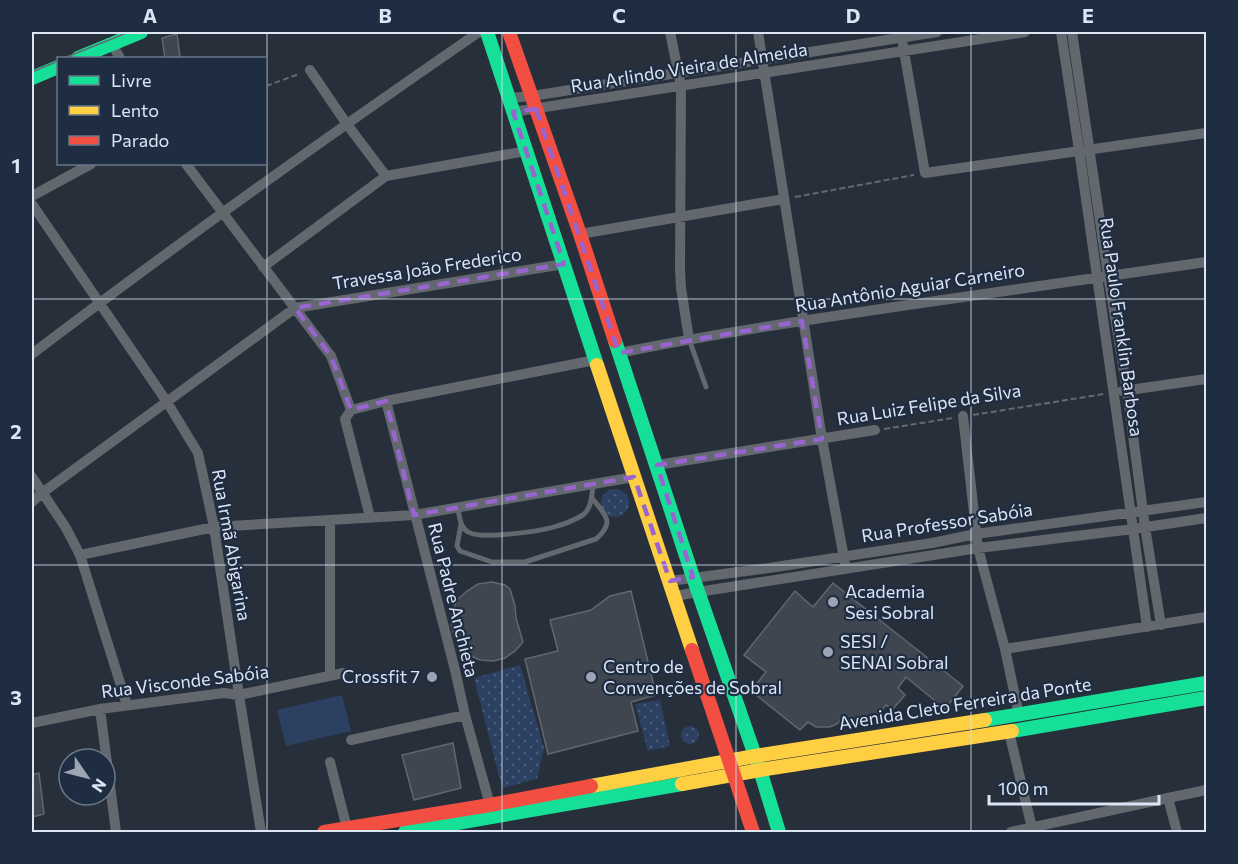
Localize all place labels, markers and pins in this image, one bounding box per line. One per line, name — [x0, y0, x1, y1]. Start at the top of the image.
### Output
place label: Academia Sesi Sobral — [845, 580, 934, 623]
marker: Academia Sesi Sobral — [826, 595, 840, 609]
place label: SESI / SENAI Sobral — [840, 630, 949, 673]
marker: SESI / SENAI Sobral — [821, 645, 835, 659]
place label: Centro de Convenções de Sobral — [603, 655, 782, 698]
place label: Crossfit 7 — [342, 665, 420, 687]
marker: Crossfit 7 — [425, 670, 439, 684]
marker: Centro de Convenções de Sobral — [584, 670, 598, 684]

